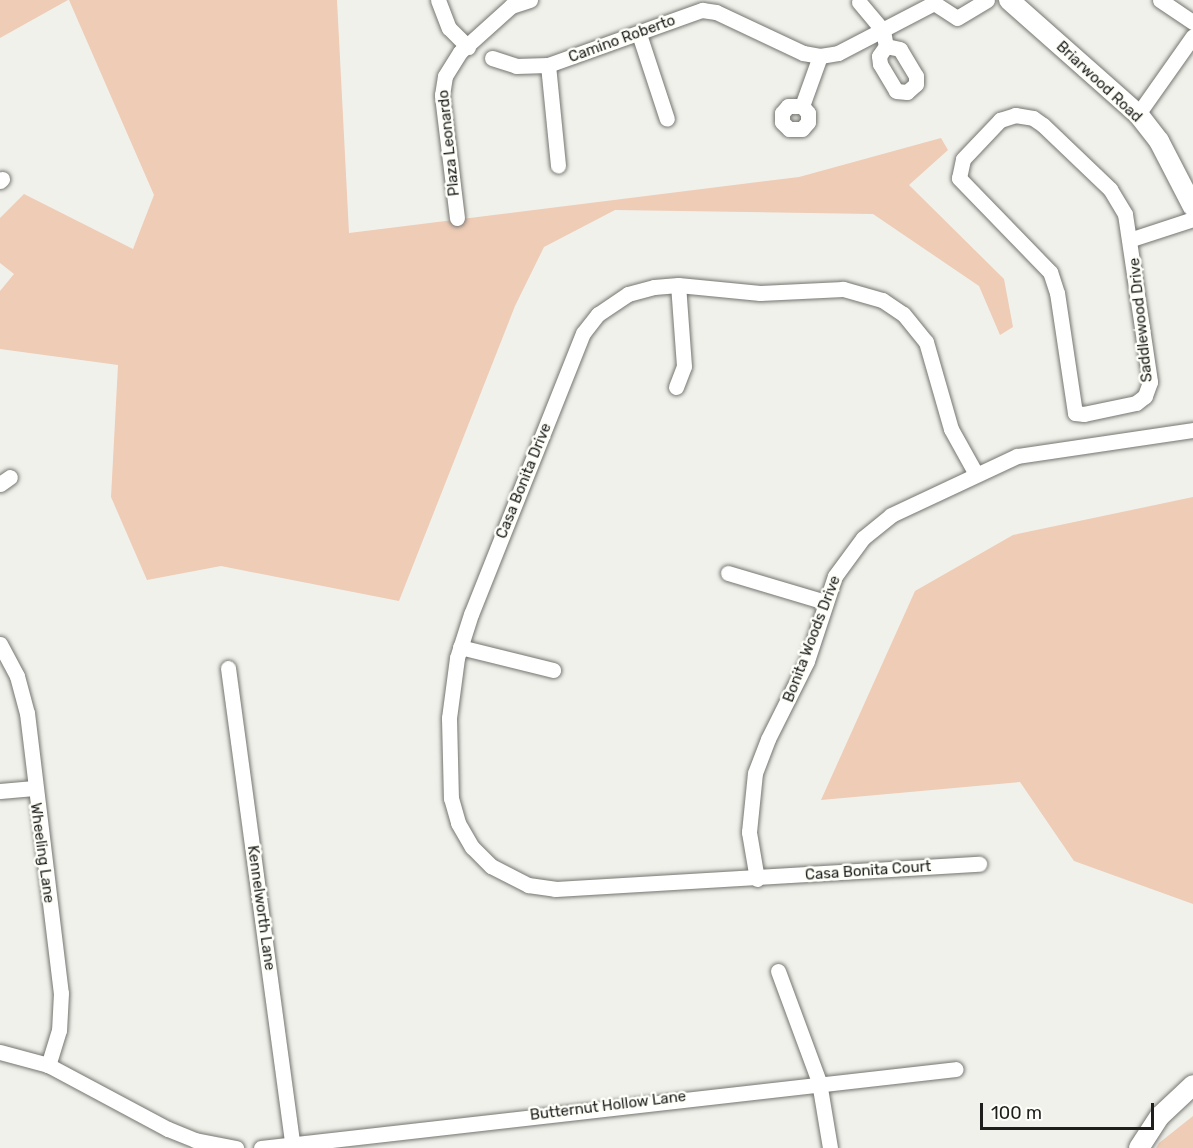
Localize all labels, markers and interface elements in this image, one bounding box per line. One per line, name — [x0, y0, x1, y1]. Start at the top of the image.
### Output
street label: Camino Roberto — [566, 11, 678, 67]
street label: Briarwood Road — [1052, 38, 1146, 126]
street label: Plaza Leonardo — [434, 89, 464, 197]
street label: Saddlewood Drive — [1126, 257, 1156, 383]
street label: Casa Bonita Drive — [493, 421, 555, 541]
street label: Bonita Woods Drive — [780, 573, 844, 705]
street label: Wheeling Lane — [26, 802, 58, 904]
street label: Kennelworth Lane — [243, 844, 279, 972]
street label: Casa Bonita Court — [804, 858, 932, 884]
street label: Butternut Hollow Lane — [529, 1087, 687, 1125]
scale bar — [983, 1091, 1157, 1129]
text: 100 m — [991, 1102, 1042, 1124]

